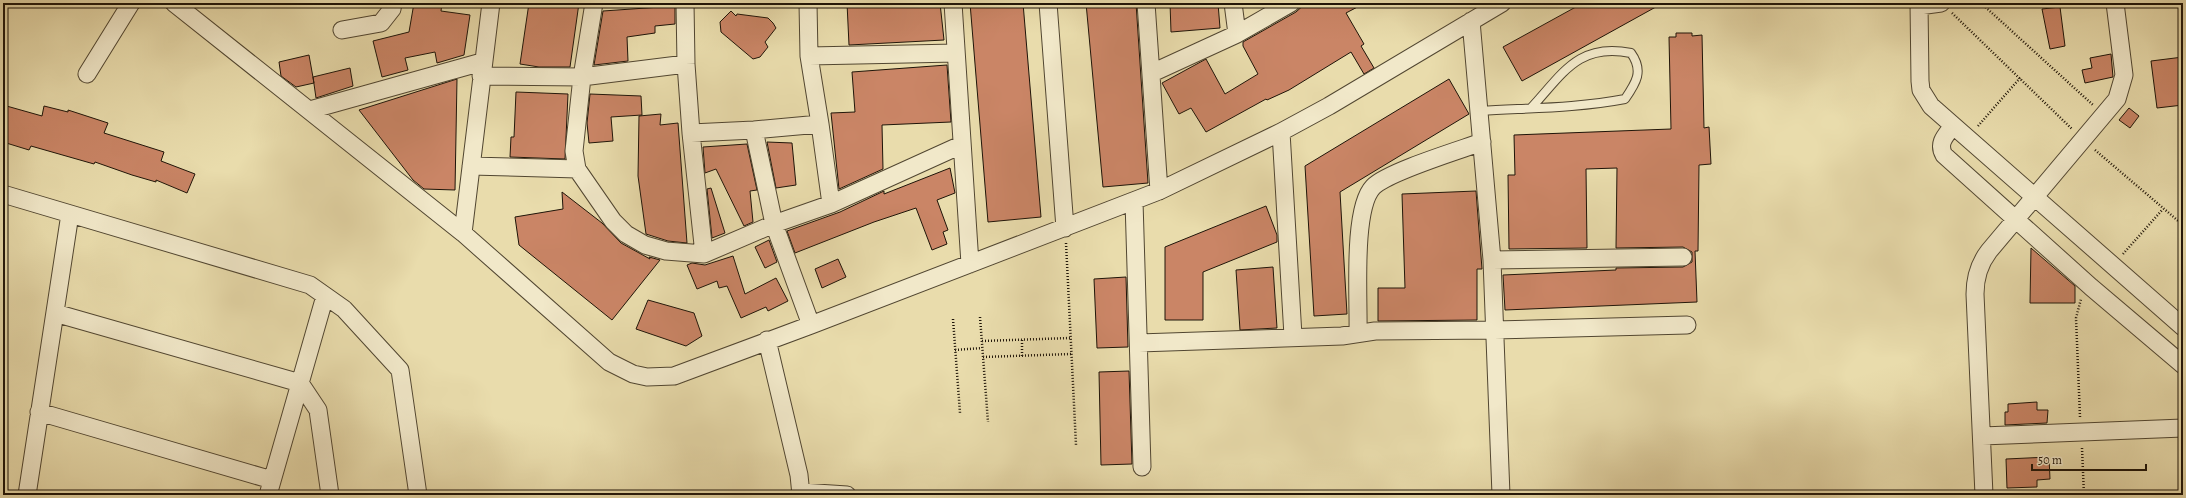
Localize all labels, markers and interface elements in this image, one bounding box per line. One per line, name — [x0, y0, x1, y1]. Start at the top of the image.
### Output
scale bar — [2032, 446, 2146, 472]
text: 50 m — [2038, 452, 2062, 468]

